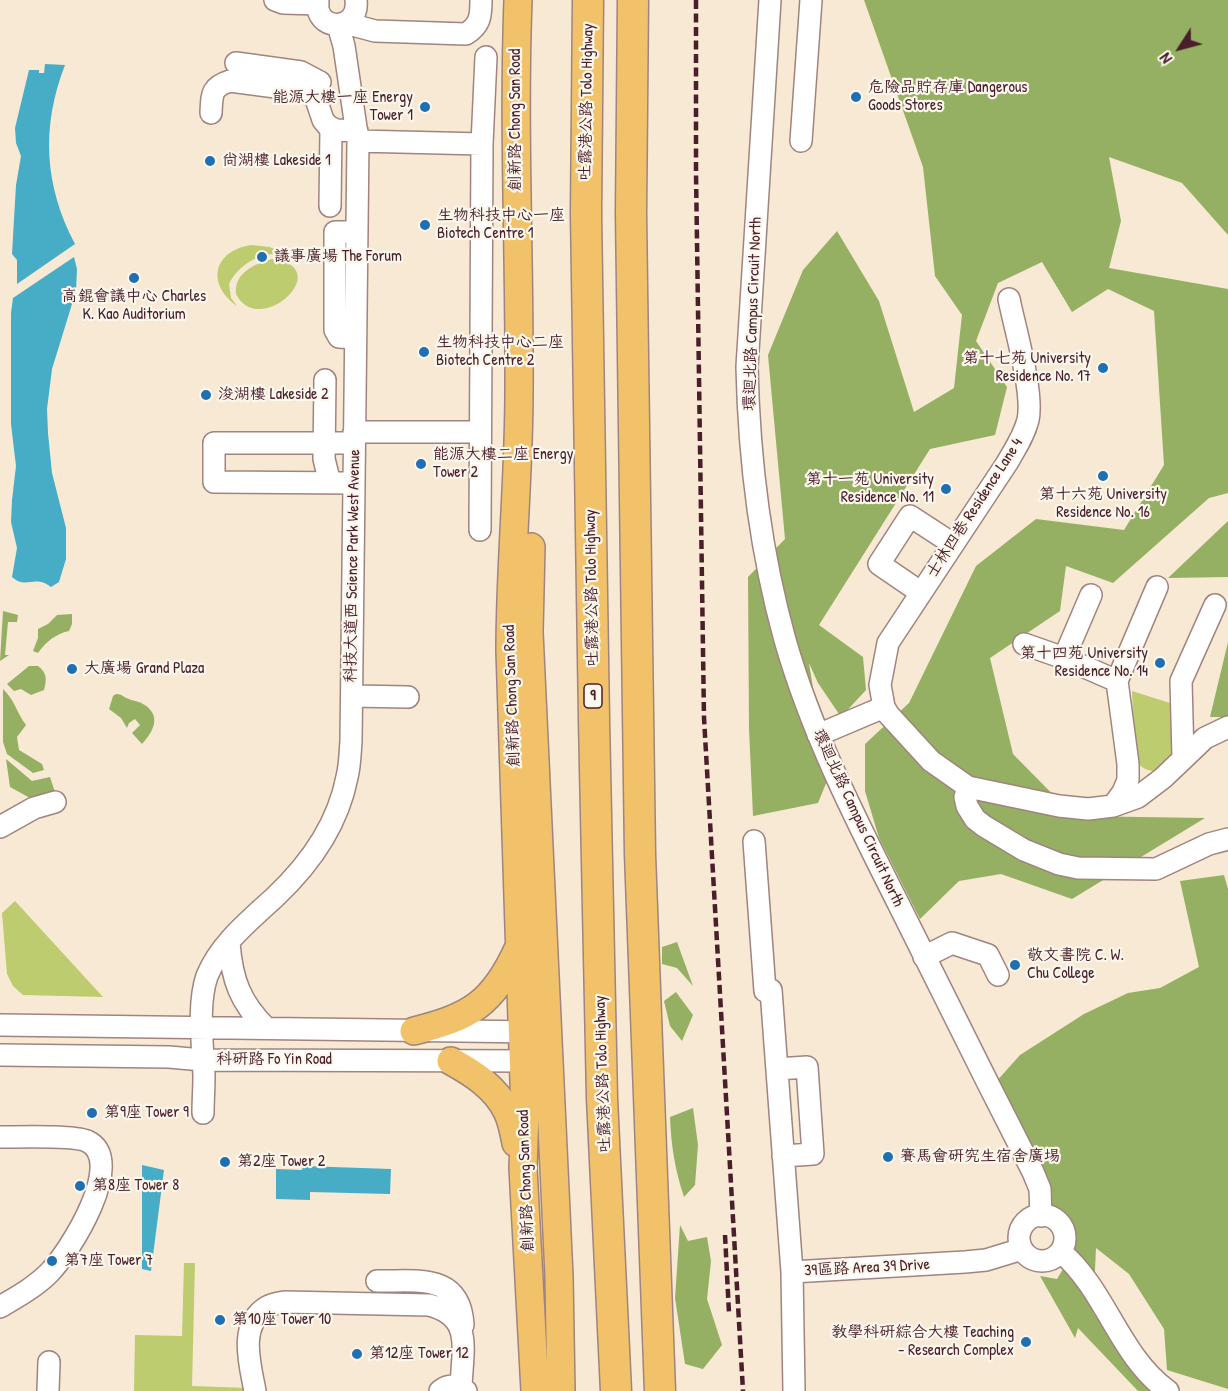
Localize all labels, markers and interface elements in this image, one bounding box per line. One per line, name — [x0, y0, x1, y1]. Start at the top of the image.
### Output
north arrow — [1150, 18, 1210, 78]
street label: 吐露港公路 Tolo Highway — [576, 23, 598, 181]
street label: 創新路 Chong San Road — [506, 49, 526, 191]
text: N — [1154, 49, 1177, 68]
place label: 危險品貯存庫 Dangerous Goods Stores — [868, 78, 1027, 116]
place label: 能源大樓一座 Energy Tower 1 — [273, 88, 413, 126]
marker: 危險品貯存庫 Dangerous Goods Stores — [849, 90, 863, 104]
marker: 能源大樓一座 Energy Tower 1 — [418, 100, 432, 114]
place label: 尚湖樓 Lakeside 1 — [222, 151, 331, 171]
marker: 尚湖樓 Lakeside 1 — [203, 154, 217, 168]
place label: 生物科技中心一座 Biotech Centre 1 — [437, 206, 565, 244]
street label: 環迴北路 Campus Circuit North — [740, 217, 766, 411]
marker: 生物科技中心一座 Biotech Centre 1 — [418, 218, 432, 232]
place label: 議事廣場 The Forum — [274, 247, 402, 267]
marker: 議事廣場 The Forum — [255, 250, 269, 264]
marker: 高錕會議中心 Charles K. Kao Auditorium — [127, 271, 141, 285]
place label: 高錕會議中心 Charles K. Kao Auditorium — [62, 287, 206, 325]
place label: 生物科技中心二座 Biotech Centre 2 — [436, 333, 564, 371]
marker: 生物科技中心二座 Biotech Centre 2 — [417, 345, 431, 359]
place label: 第十七苑 University Residence No. 17 — [963, 349, 1091, 387]
marker: 第十七苑 University Residence No. 17 — [1096, 361, 1110, 375]
place label: 浚湖樓 Lakeside 2 — [218, 385, 328, 405]
marker: 浚湖樓 Lakeside 2 — [199, 388, 213, 402]
street label: 士林四巷 Residence Lane 4 — [923, 435, 1027, 581]
place label: 能源大樓二座 Energy Tower 2 — [433, 445, 573, 483]
street label: 科技大道西 Science Park West Avenue — [341, 449, 365, 683]
marker: 能源大樓二座 Energy Tower 2 — [414, 457, 428, 471]
marker: 第十六苑 University Residence No. 16 — [1096, 469, 1110, 483]
place label: 第十一苑 University Residence No. 11 — [806, 470, 934, 508]
marker: 第十一苑 University Residence No. 11 — [939, 482, 953, 496]
place label: 第十六苑 University Residence No. 16 — [1039, 485, 1167, 523]
street label: 吐露港公路 Tolo Highway — [581, 509, 603, 667]
street label: 創新路 Chong San Road — [500, 625, 524, 767]
place label: 第十四苑 University Residence No. 14 — [1020, 644, 1148, 682]
marker: 第十四苑 University Residence No. 14 — [1153, 656, 1167, 670]
place label: 大廣場 Grand Plaza — [84, 659, 204, 679]
marker: 大廣場 Grand Plaza — [65, 662, 79, 676]
road number: 9 — [584, 684, 602, 708]
street label: 環迴北路 Campus Circuit North — [808, 726, 908, 910]
place label: 敬文書院 C. W. Chu College — [1027, 946, 1124, 984]
marker: 敬文書院 C. W. Chu College — [1008, 958, 1022, 972]
street label: 吐露港公路 Tolo Highway — [591, 995, 615, 1153]
street label: 科研路 Fo Yin Road — [216, 1050, 332, 1070]
place label: 第9座 Tower 9 — [104, 1103, 189, 1123]
marker: 第9座 Tower 9 — [85, 1106, 99, 1120]
street label: 創新路 Chong San Road — [514, 1110, 538, 1252]
place label: 賽馬會研究生宿舍廣埸 — [900, 1147, 1060, 1167]
marker: 賽馬會研究生宿舍廣埸 — [881, 1150, 895, 1164]
place label: 第2座 Tower 2 — [237, 1152, 325, 1172]
marker: 第2座 Tower 2 — [218, 1155, 232, 1169]
place label: 第8座 Tower 8 — [92, 1176, 179, 1196]
marker: 第8座 Tower 8 — [73, 1179, 87, 1193]
place label: 第7座 Tower 7 — [64, 1251, 153, 1271]
marker: 第7座 Tower 7 — [45, 1254, 59, 1268]
street label: 39區路 Area 39 Drive — [804, 1255, 930, 1281]
place label: 第10座 Tower 10 — [232, 1310, 331, 1330]
marker: 第10座 Tower 10 — [213, 1313, 227, 1327]
place label: 教學科研綜合大樓 Teaching - Research Complex — [831, 1323, 1014, 1361]
marker: 教學科研綜合大樓 Teaching - Research Complex — [1019, 1335, 1033, 1349]
place label: 第12座 Tower 12 — [369, 1344, 469, 1364]
marker: 第12座 Tower 12 — [350, 1347, 364, 1361]

